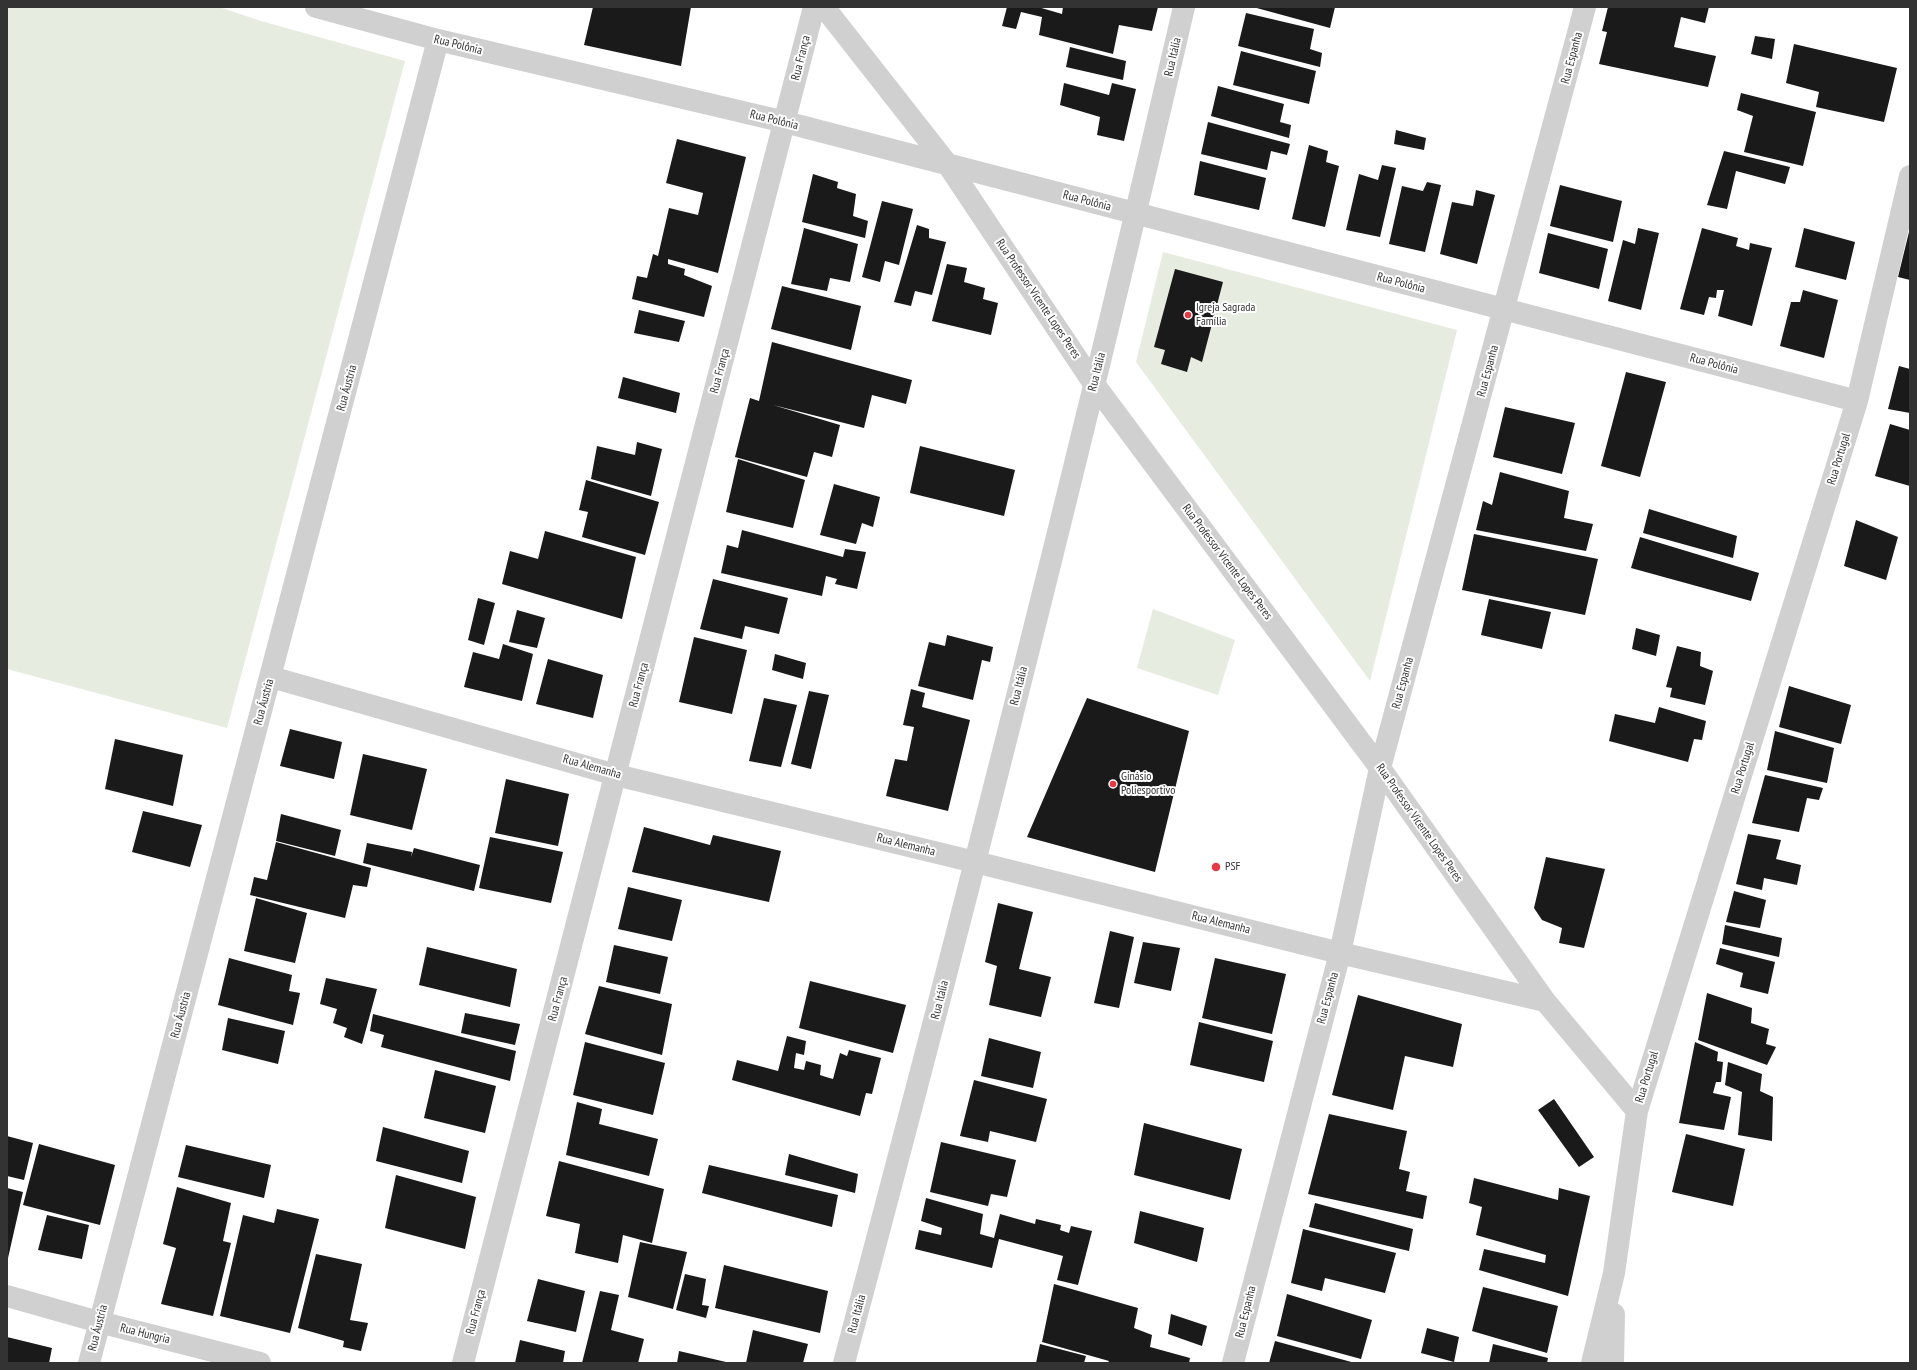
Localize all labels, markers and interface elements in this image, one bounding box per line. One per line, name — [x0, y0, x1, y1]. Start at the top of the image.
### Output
street label: Rua Espanha — [1558, 31, 1586, 85]
street label: Rua Polônia — [432, 32, 484, 58]
street label: Rua França — [788, 34, 814, 82]
street label: Rua Itália — [1162, 36, 1184, 78]
street label: Rua Polônia — [748, 107, 800, 133]
street label: Rua Polônia — [1061, 188, 1113, 214]
street label: Rua Professor Vicente Lopes Peres — [993, 237, 1083, 361]
street label: Rua Polônia — [1375, 270, 1427, 296]
place label: Igreja Sagrada Família — [1196, 301, 1255, 329]
marker: Igreja Sagrada Família — [1183, 310, 1193, 320]
street label: Rua Espanha — [1474, 344, 1502, 398]
street label: Rua França — [707, 347, 733, 395]
street label: Rua Itália — [1085, 351, 1109, 393]
street label: Rua Polônia — [1688, 351, 1740, 377]
street label: Rua Áustria — [334, 363, 360, 413]
street label: Rua Portugal — [1824, 431, 1854, 487]
street label: Rua Professor Vicente Lopes Peres — [1179, 501, 1275, 623]
street label: Rua Espanha — [1389, 656, 1417, 710]
street label: Rua França — [626, 661, 652, 709]
street label: Rua Itália — [1007, 665, 1031, 707]
street label: Rua Áustria — [251, 677, 277, 727]
street label: Rua Portugal — [1728, 740, 1758, 796]
street label: Rua Alemanha — [561, 752, 623, 782]
street label: Rua Professor Vicente Lopes Peres — [1373, 761, 1465, 885]
place label: Ginásio Poliesportivo — [1121, 770, 1175, 798]
marker: Ginásio Poliesportivo — [1108, 779, 1118, 789]
street label: Rua Alemanha — [875, 831, 937, 859]
place label: PSF — [1225, 860, 1241, 874]
marker: PSF — [1210, 861, 1222, 873]
street label: Rua Alemanha — [1190, 909, 1252, 937]
street label: Rua Espanha — [1314, 971, 1342, 1025]
street label: Rua França — [545, 975, 571, 1023]
street label: Rua Itália — [928, 979, 952, 1021]
street label: Rua Áustria — [168, 990, 194, 1040]
street label: Rua Portugal — [1632, 1049, 1662, 1105]
street label: Rua Espanha — [1233, 1285, 1259, 1339]
street label: Rua França — [463, 1288, 489, 1336]
street label: Rua Itália — [845, 1293, 869, 1335]
street label: Rua Áustria — [85, 1303, 111, 1353]
street label: Rua Hungria — [118, 1321, 172, 1347]

